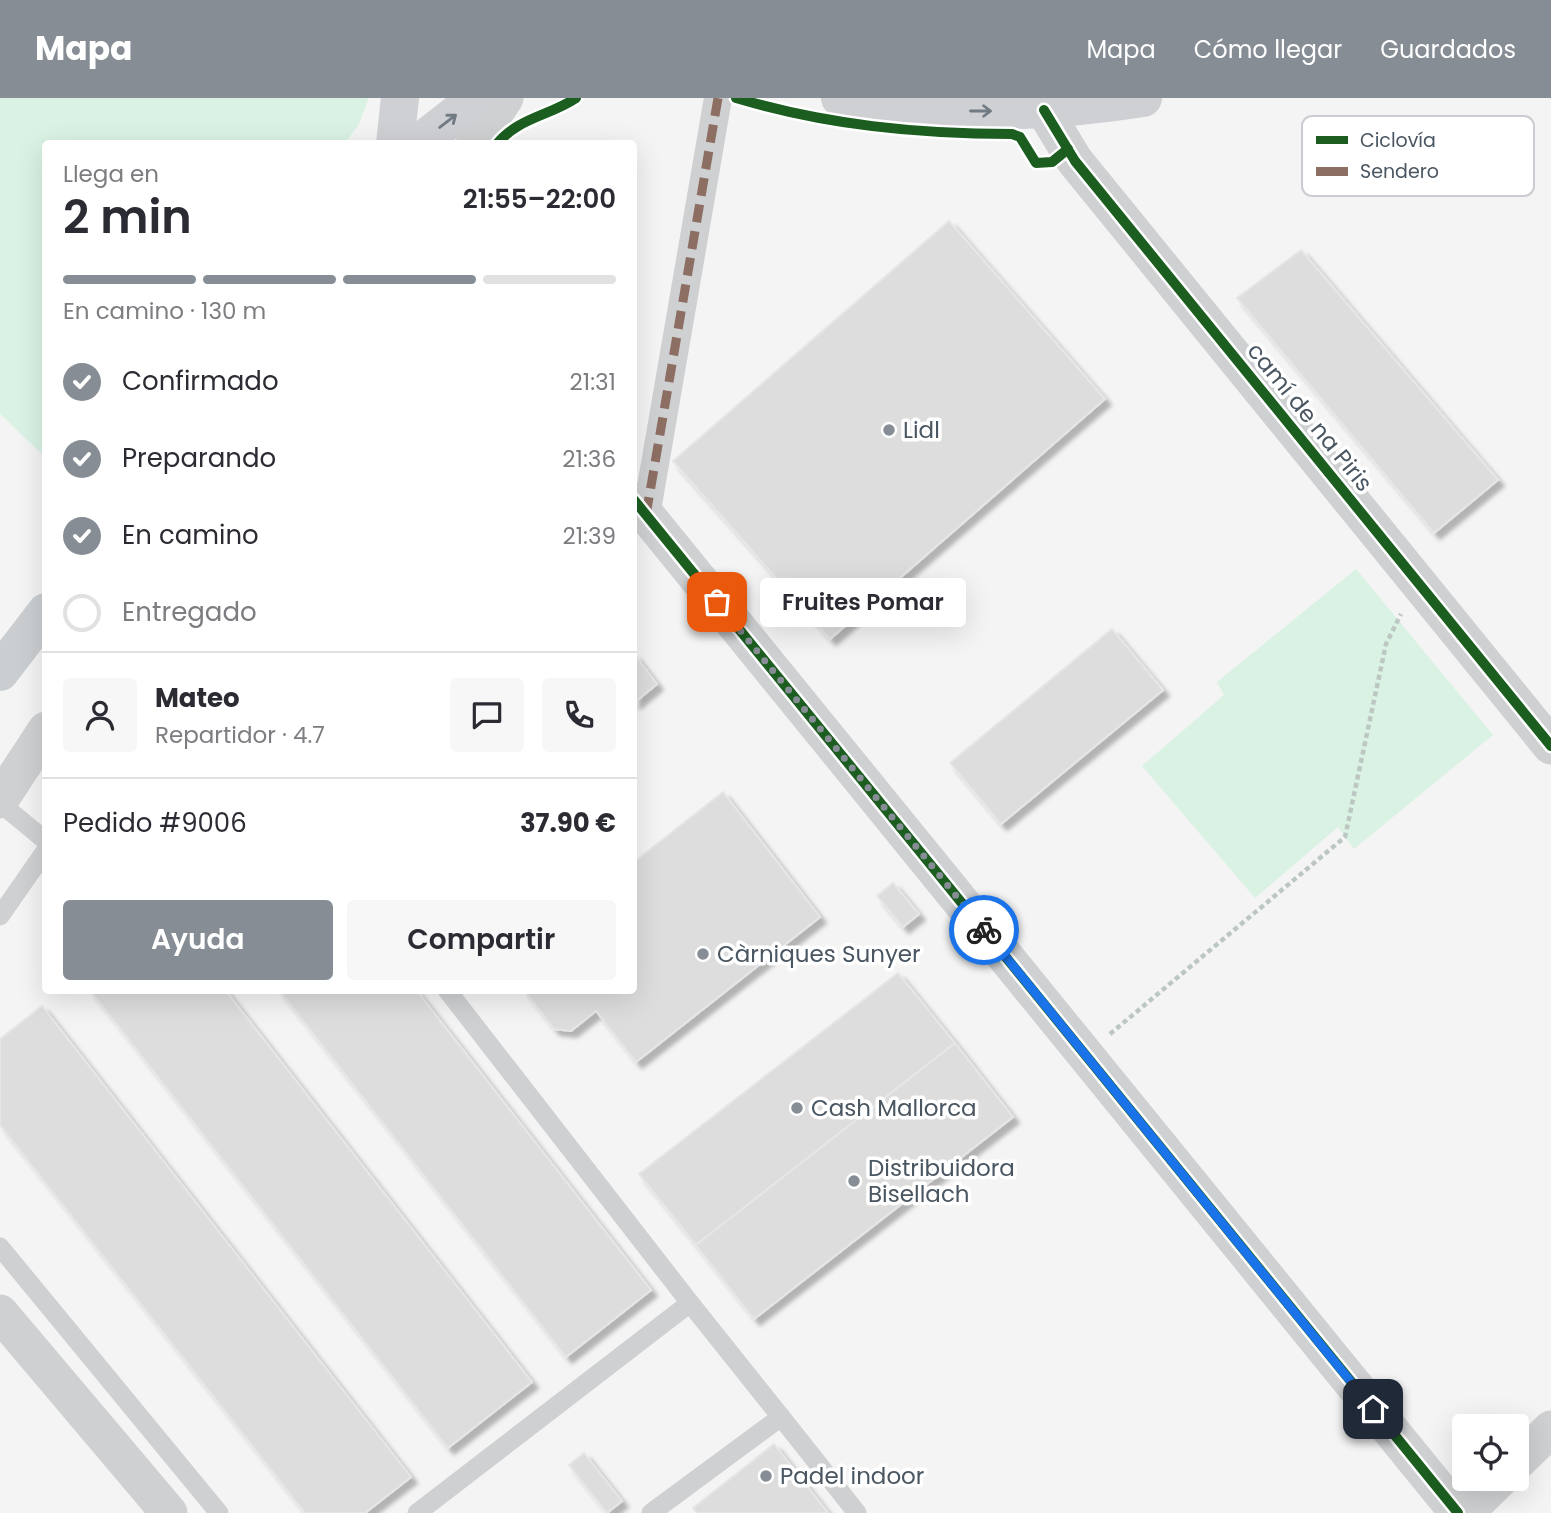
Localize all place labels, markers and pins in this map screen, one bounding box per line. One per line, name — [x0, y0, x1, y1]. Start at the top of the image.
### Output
place label: Lidl — [903, 414, 940, 446]
marker: Lidl — [881, 422, 897, 438]
pin — [687, 572, 747, 632]
callout: Fruites Pomar — [759, 578, 966, 626]
place label: Càrniques Sunyer — [717, 938, 921, 970]
marker: Càrniques Sunyer — [695, 946, 711, 962]
place label: Cash Mallorca — [811, 1092, 977, 1124]
marker: Cash Mallorca — [789, 1100, 805, 1116]
place label: Distribuidora Bisellach — [868, 1152, 1015, 1210]
marker: Distribuidora Bisellach — [846, 1173, 862, 1189]
pin — [1343, 1379, 1403, 1439]
place label: Padel indoor — [780, 1460, 924, 1492]
marker: Padel indoor — [758, 1468, 774, 1484]

